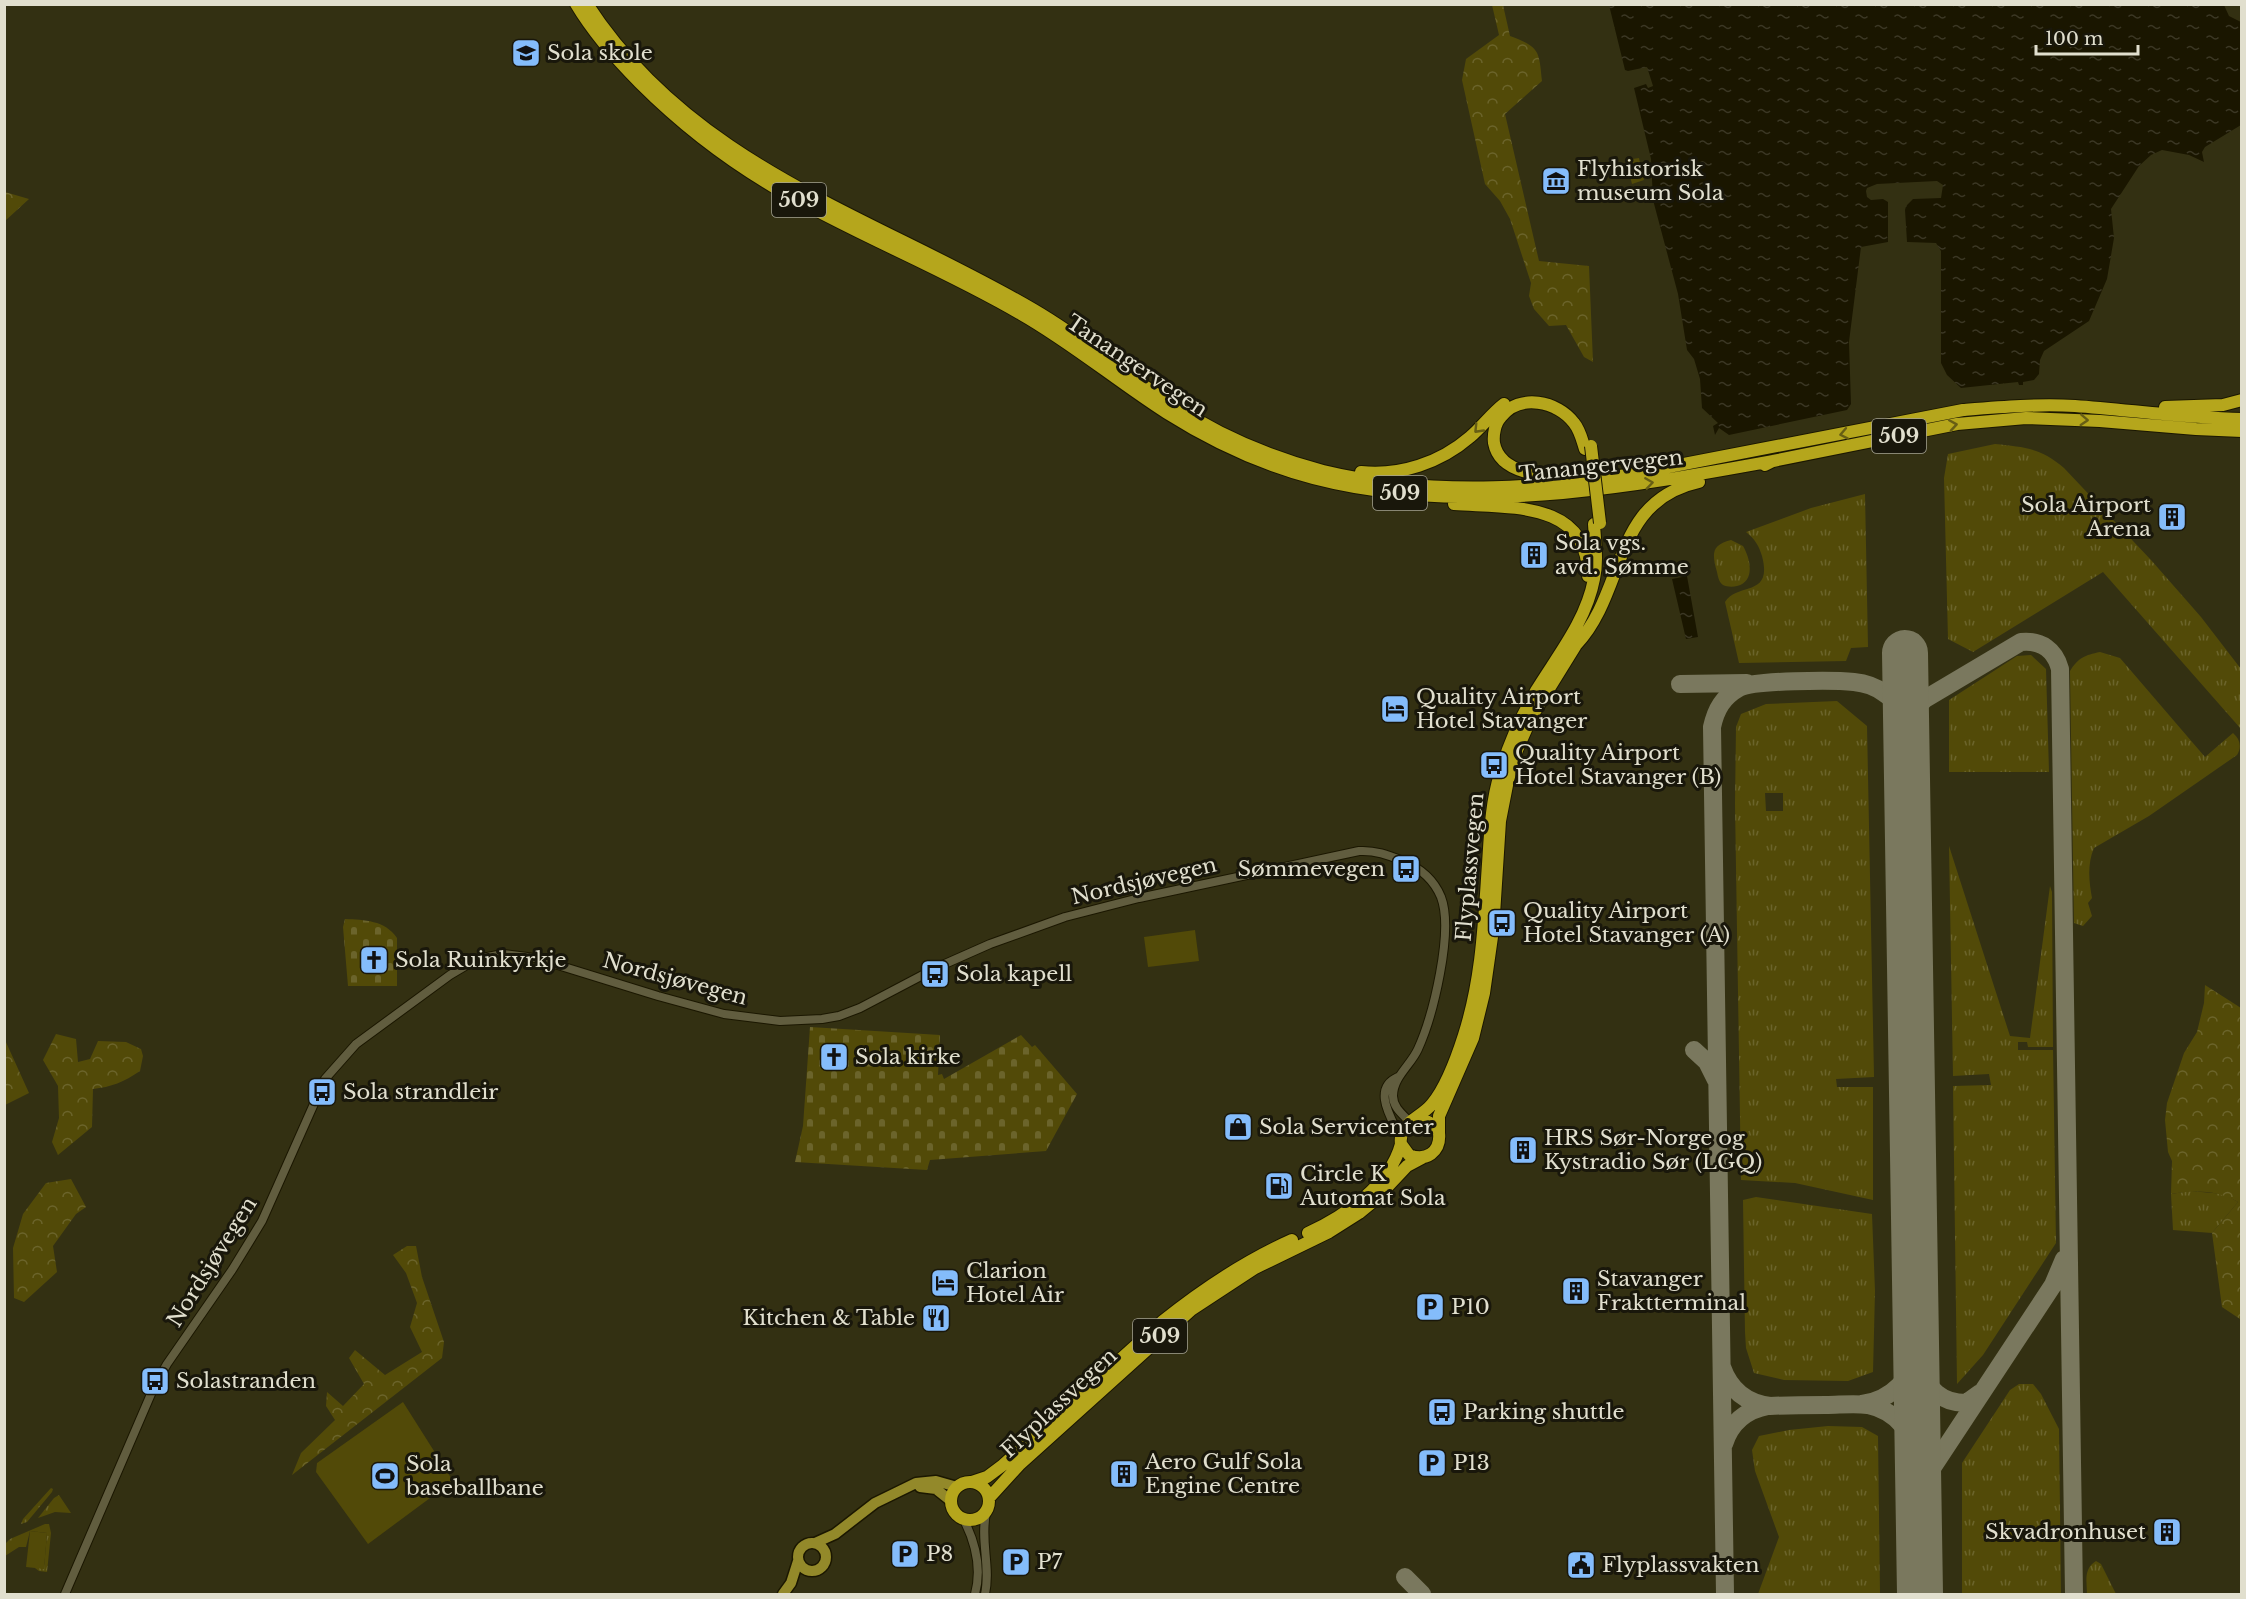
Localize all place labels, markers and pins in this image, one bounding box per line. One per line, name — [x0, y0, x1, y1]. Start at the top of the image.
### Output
school or university icon: Sola skole — [510, 37, 542, 69]
place label: Sola skole — [547, 40, 653, 66]
place label: Flyhistorisk museum Sola — [1577, 156, 1724, 206]
museum icon: Flyhistorisk museum Sola — [1540, 165, 1572, 197]
place label: Sola Airport Arena — [2021, 492, 2151, 542]
building icon: Sola Airport Arena — [2156, 501, 2188, 533]
place label: Sola vgs. avd. Sømme — [1555, 530, 1689, 580]
building icon: Sola vgs. avd. Sømme — [1518, 539, 1550, 571]
place label: Quality Airport Hotel Stavanger — [1416, 684, 1587, 734]
hotel icon: Quality Airport Hotel Stavanger — [1379, 693, 1411, 725]
place label: Quality Airport Hotel Stavanger (B) — [1515, 740, 1721, 790]
bus stop icon: Quality Airport Hotel Stavanger (B) — [1478, 749, 1510, 781]
bus stop icon: Sømmevegen — [1390, 853, 1422, 885]
place label: Sømmevegen — [1238, 856, 1385, 882]
place label: Quality Airport Hotel Stavanger (A) — [1523, 898, 1730, 948]
bus stop icon: Quality Airport Hotel Stavanger (A) — [1486, 907, 1518, 939]
church icon: Sola Ruinkyrkje — [358, 944, 390, 976]
place label: Sola Ruinkyrkje — [395, 947, 567, 973]
bus stop icon: Sola kapell — [919, 958, 951, 990]
place label: Sola kapell — [956, 961, 1072, 987]
church icon: Sola kirke — [818, 1041, 850, 1073]
place label: Sola kirke — [855, 1044, 961, 1070]
bus stop icon: Sola strandleir — [306, 1076, 338, 1108]
place label: Sola strandleir — [343, 1079, 498, 1105]
shop icon: Sola Servicenter — [1222, 1111, 1254, 1143]
place label: Sola Servicenter — [1259, 1114, 1434, 1140]
place label: HRS Sør-Norge og Kystradio Sør (LGQ) — [1544, 1125, 1762, 1175]
building icon: HRS Sør-Norge og Kystradio Sør (LGQ) — [1507, 1134, 1539, 1166]
place label: Circle K Automat Sola — [1299, 1161, 1446, 1211]
fuel station icon: Circle K Automat Sola — [1263, 1170, 1295, 1202]
place label: Clarion Hotel Air — [966, 1258, 1064, 1308]
place label: Stavanger Fraktterminal — [1597, 1266, 1746, 1316]
hotel icon: Clarion Hotel Air — [929, 1267, 961, 1299]
building icon: Stavanger Fraktterminal — [1560, 1275, 1592, 1307]
parking icon: P10 — [1414, 1291, 1446, 1323]
place label: P10 — [1451, 1294, 1490, 1320]
restaurant icon: Kitchen & Table — [920, 1302, 952, 1334]
place label: Kitchen & Table — [743, 1305, 915, 1331]
bus stop icon: Solastranden — [139, 1365, 171, 1397]
place label: Solastranden — [176, 1368, 316, 1394]
bus stop icon: Parking shuttle — [1426, 1396, 1458, 1428]
place label: Parking shuttle — [1463, 1399, 1625, 1425]
parking icon: P13 — [1416, 1447, 1448, 1479]
place label: Aero Gulf Sola Engine Centre — [1144, 1449, 1302, 1499]
place label: P13 — [1453, 1450, 1490, 1476]
place label: Sola baseballbane — [405, 1451, 544, 1501]
building icon: Aero Gulf Sola Engine Centre — [1108, 1458, 1140, 1490]
sports icon: Sola baseballbane — [369, 1460, 401, 1492]
building icon: Skvadronhuset — [2151, 1516, 2183, 1548]
place label: Skvadronhuset — [1985, 1519, 2146, 1545]
parking icon: P8 — [889, 1538, 921, 1570]
place label: P8 — [926, 1541, 953, 1567]
parking icon: P7 — [1000, 1546, 1032, 1578]
place label: P7 — [1037, 1549, 1062, 1575]
public building icon: Flyplassvakten — [1565, 1549, 1597, 1581]
place label: Flyplassvakten — [1602, 1552, 1759, 1578]

